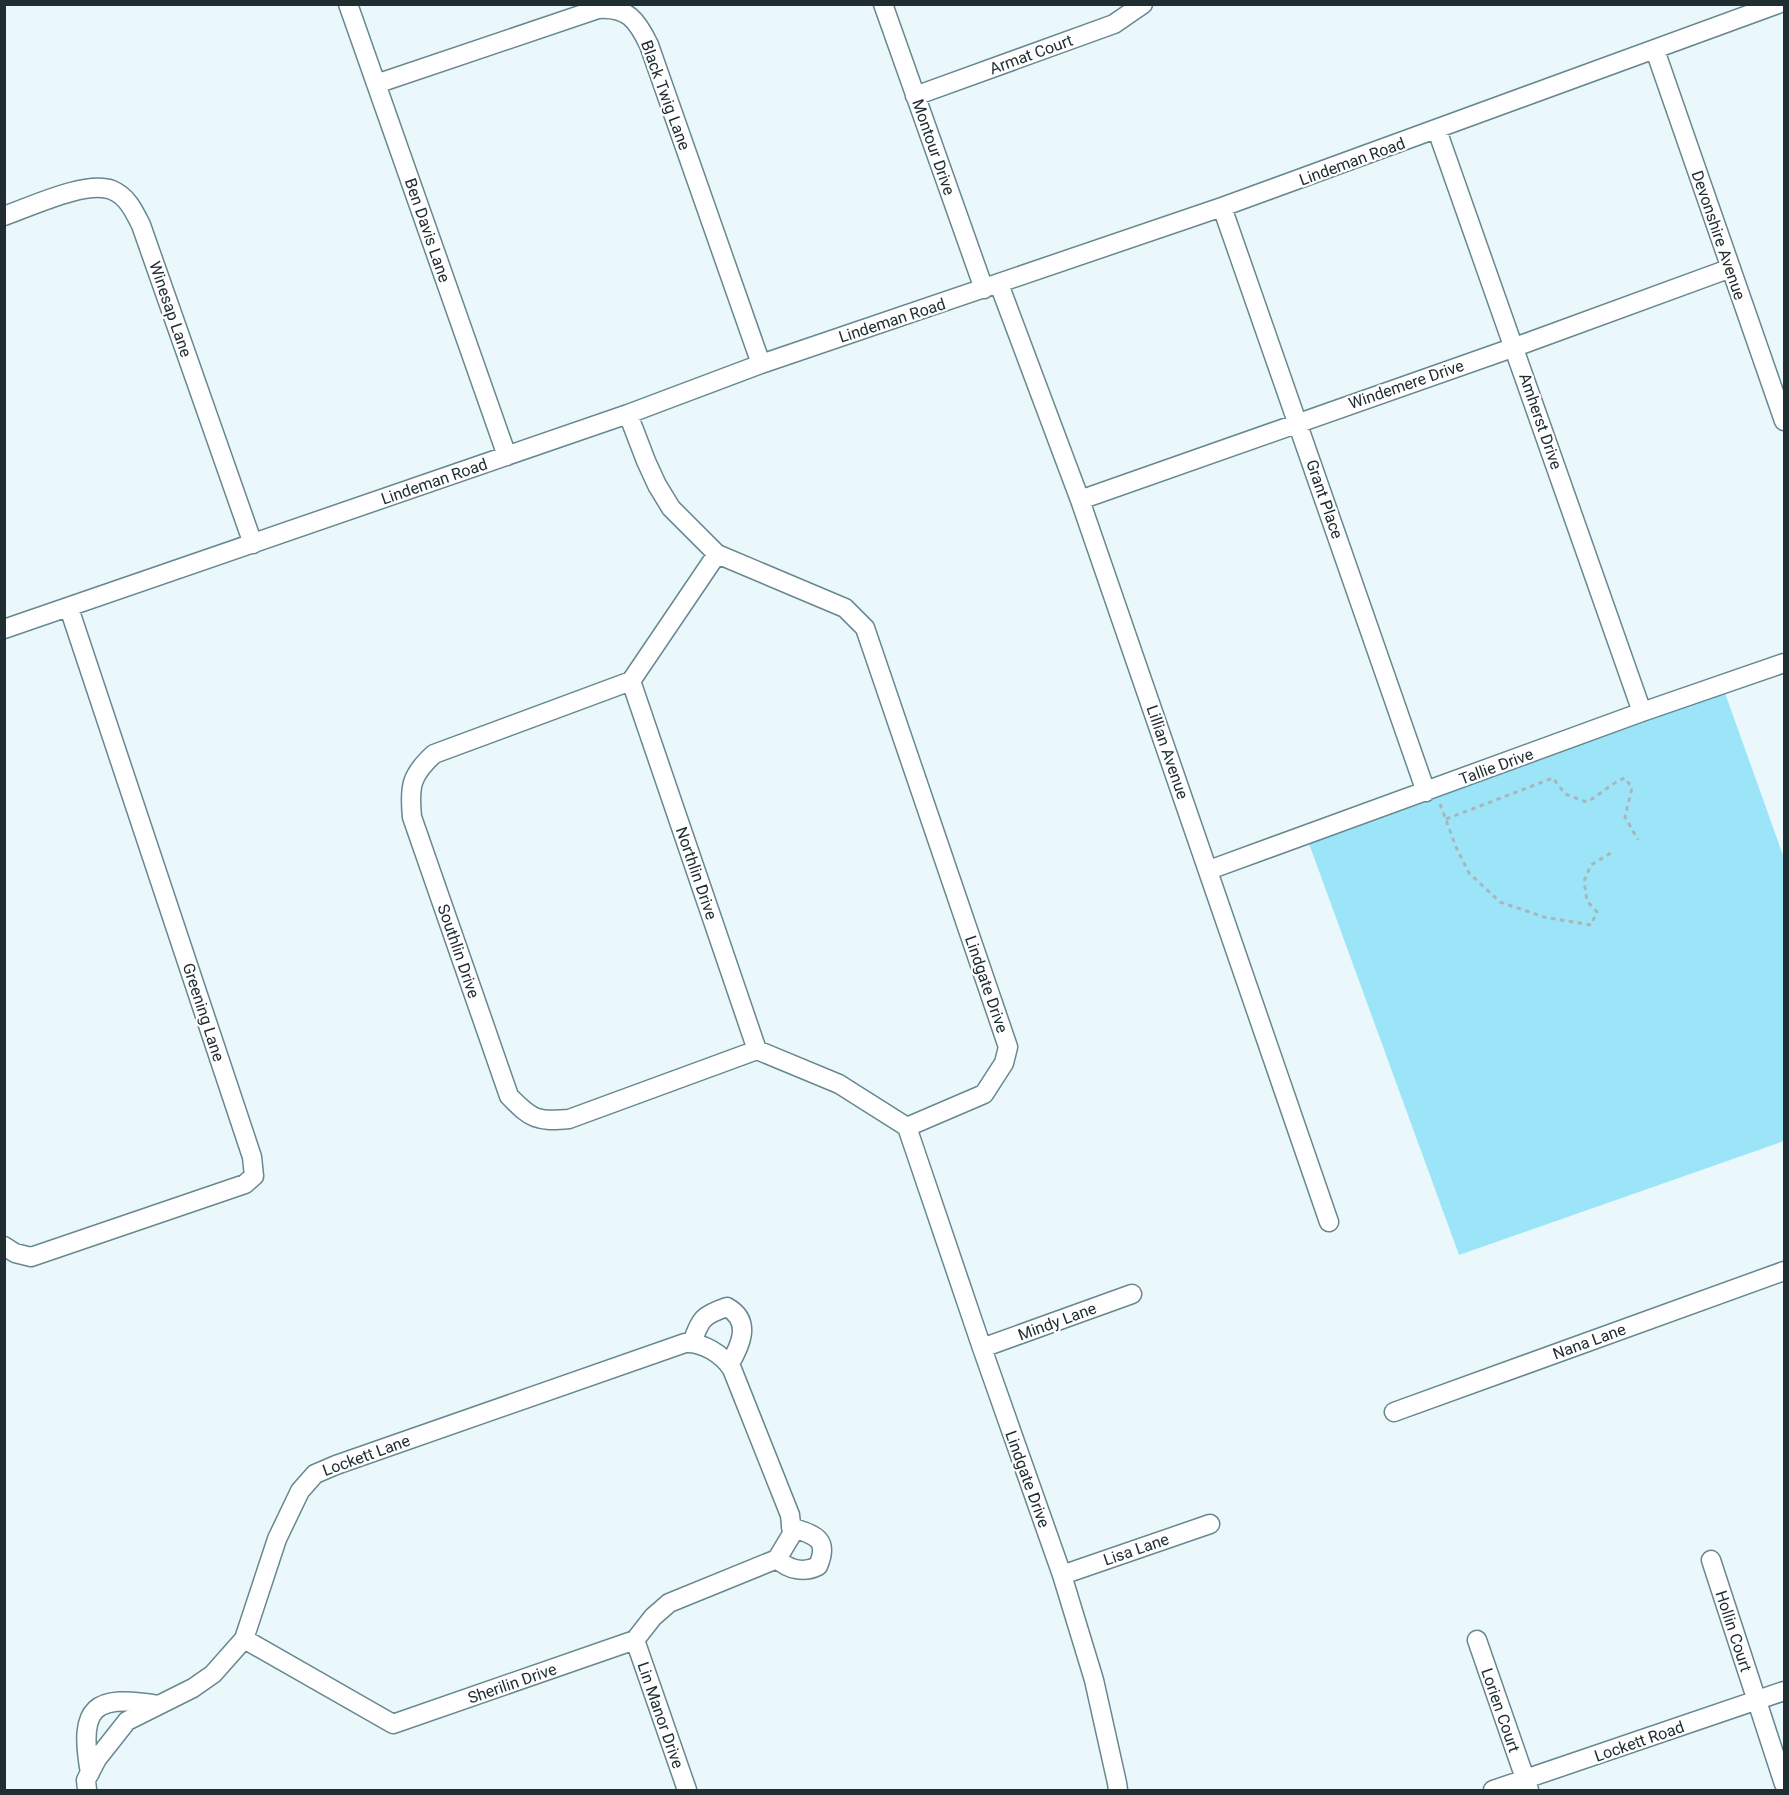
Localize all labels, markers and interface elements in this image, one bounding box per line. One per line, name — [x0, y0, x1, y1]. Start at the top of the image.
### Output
street label: Armat Court — [987, 31, 1075, 78]
street label: Black Twig Lane — [637, 38, 694, 153]
street label: Montour Drive — [908, 97, 959, 198]
street label: Lindeman Road — [1297, 134, 1408, 189]
street label: Devonshire Avenue — [1687, 168, 1750, 302]
street label: Ben Davis Lane — [401, 176, 454, 285]
street label: Winesap Lane — [145, 259, 196, 360]
street label: Lindeman Road — [836, 294, 948, 347]
street label: Windemere Drive — [1346, 356, 1466, 413]
street label: Amherst Drive — [1515, 371, 1566, 472]
street label: Lindeman Road — [379, 454, 490, 509]
street label: Grant Place — [1302, 457, 1347, 541]
street label: Lillian Avenue — [1143, 703, 1192, 802]
street label: Tallie Drive — [1457, 744, 1536, 789]
street label: Northlin Drive — [672, 824, 721, 922]
street label: Southlin Drive — [434, 902, 483, 1001]
street label: Lindgate Drive — [961, 933, 1012, 1035]
street label: Greening Lane — [179, 961, 228, 1064]
street label: Mindy Lane — [1015, 1299, 1099, 1344]
street label: Nana Lane — [1550, 1320, 1628, 1363]
street label: Lindgate Drive — [1001, 1428, 1054, 1530]
street label: Lockett Lane — [320, 1431, 412, 1480]
street label: Lisa Lane — [1101, 1529, 1171, 1570]
street label: Hollin Court — [1711, 1588, 1756, 1674]
street label: Sherilin Drive — [465, 1659, 559, 1708]
street label: Lin Manor Drive — [633, 1659, 688, 1771]
street label: Lorien Court — [1477, 1666, 1524, 1755]
street label: Lockett Road — [1592, 1717, 1687, 1766]

